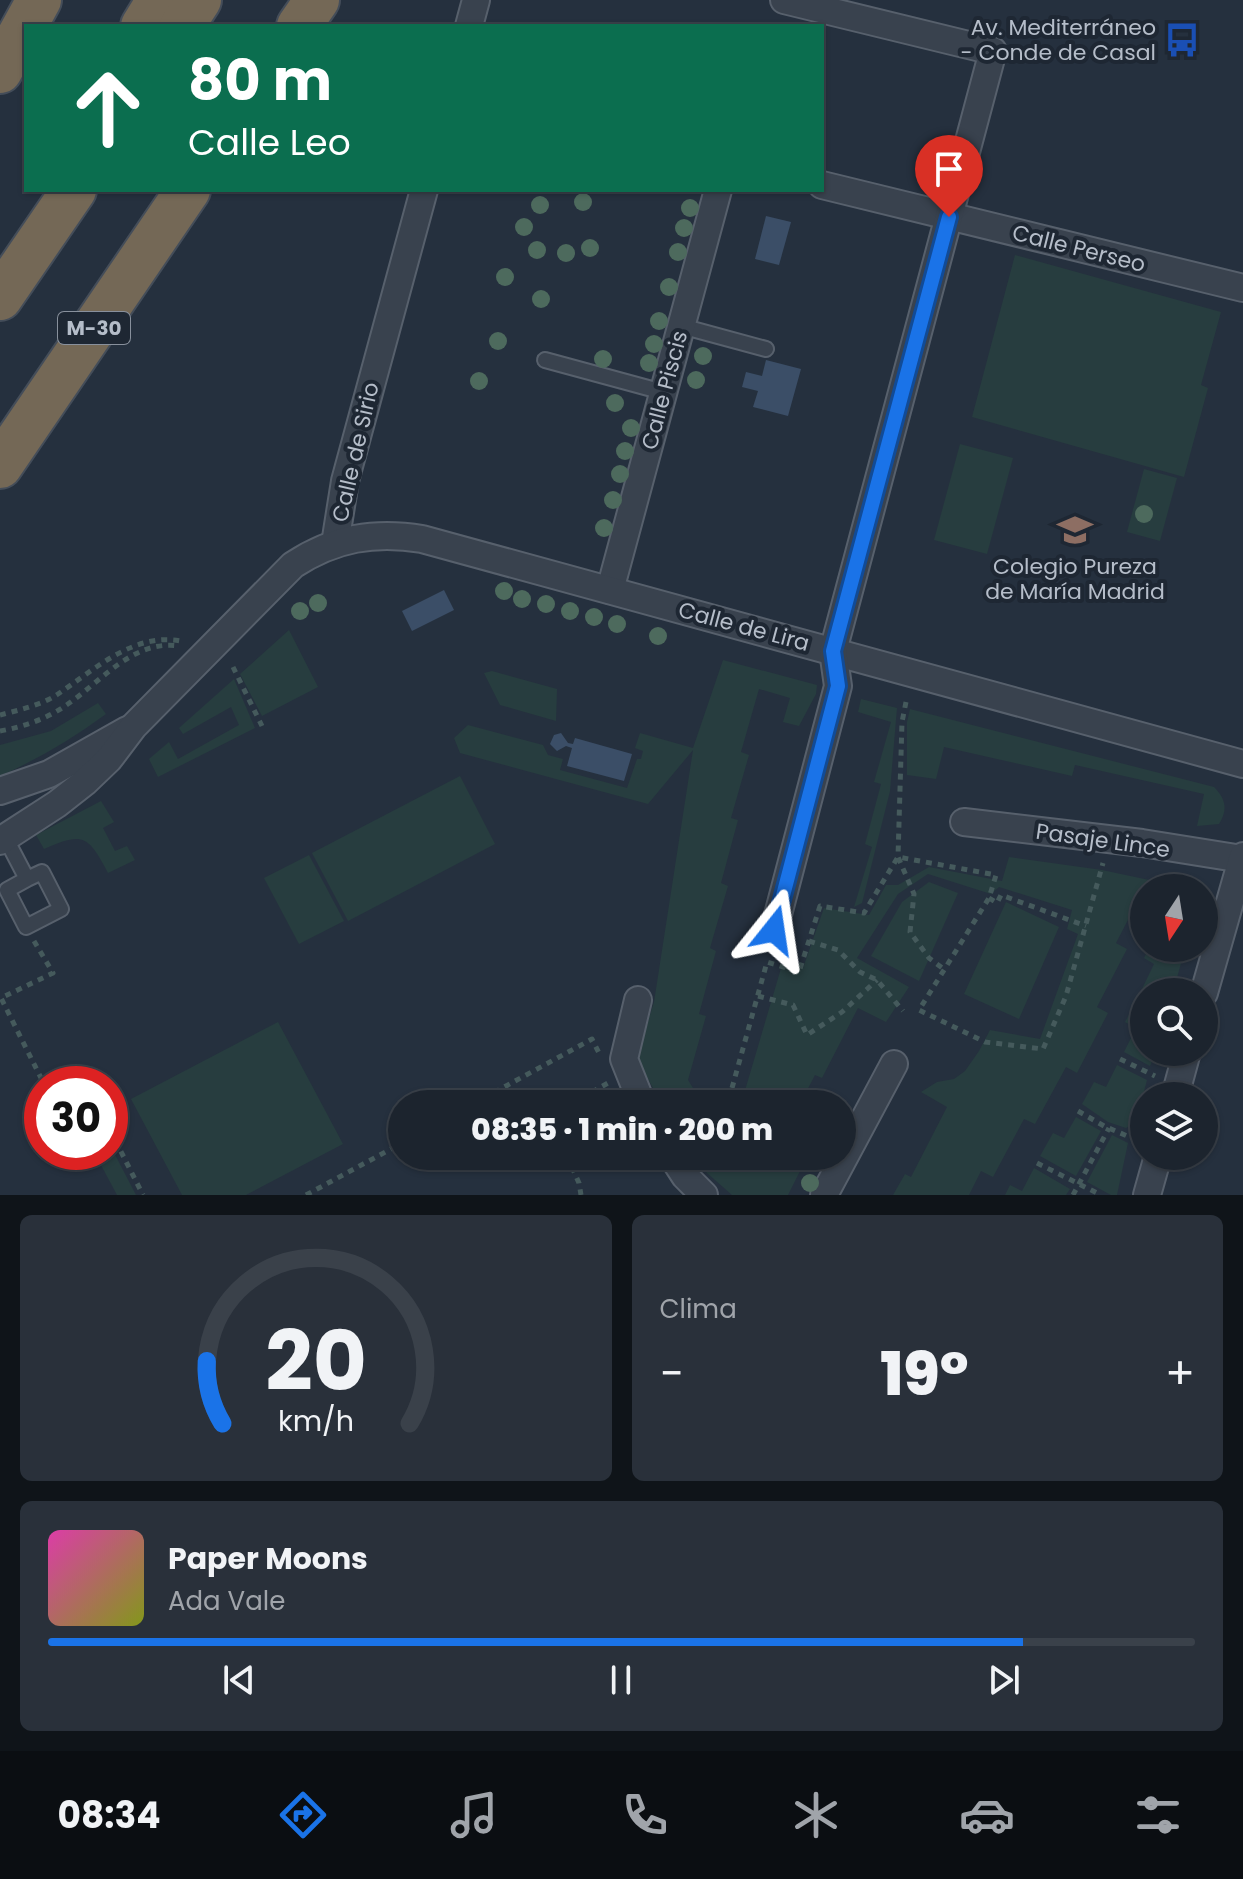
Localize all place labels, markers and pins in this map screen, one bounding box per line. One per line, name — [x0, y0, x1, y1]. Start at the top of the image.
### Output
place label: Av. Mediterráneo - Conde de Casal — [960, 12, 1156, 68]
bus stop icon: Av. Mediterráneo - Conde de Casal — [1163, 21, 1201, 59]
pin — [915, 135, 983, 217]
school or university icon: Colegio Pureza de María Madrid — [1056, 511, 1094, 549]
place label: Colegio Pureza de María Madrid — [985, 551, 1165, 607]

